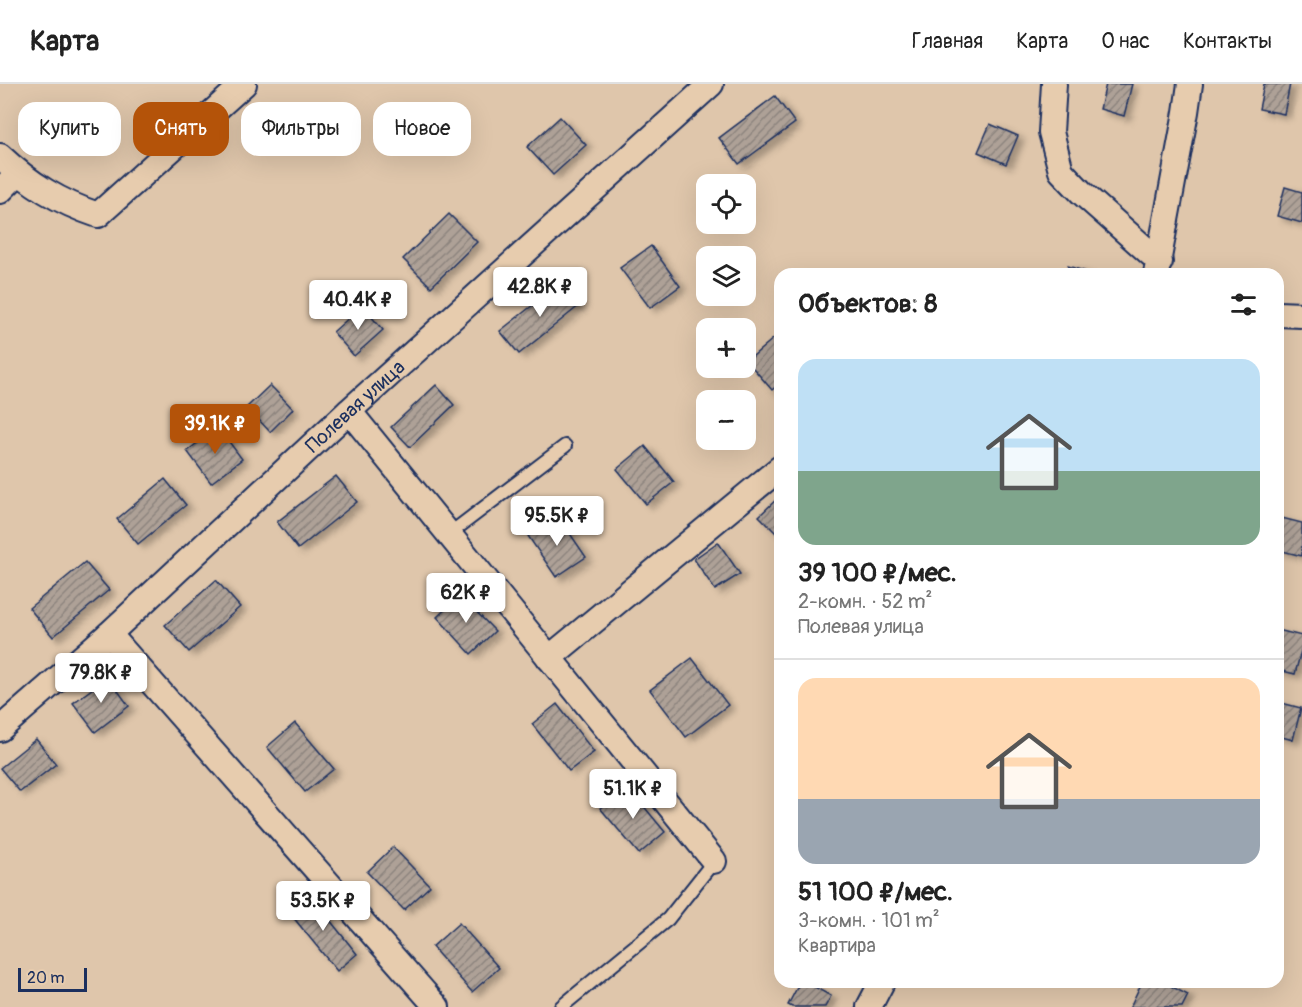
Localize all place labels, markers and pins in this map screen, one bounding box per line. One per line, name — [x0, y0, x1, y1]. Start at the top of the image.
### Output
pin: 42.8K ₽ — [485, 267, 595, 318]
pin: 40.4K ₽ — [303, 280, 413, 331]
pin: 39.1K ₽ — [160, 404, 270, 455]
pin: 95.5K ₽ — [502, 496, 612, 547]
pin: 62K ₽ — [424, 573, 508, 624]
pin: 79.8K ₽ — [46, 653, 156, 704]
pin: 51.1K ₽ — [578, 769, 688, 820]
pin: 53.5K ₽ — [268, 881, 378, 932]

